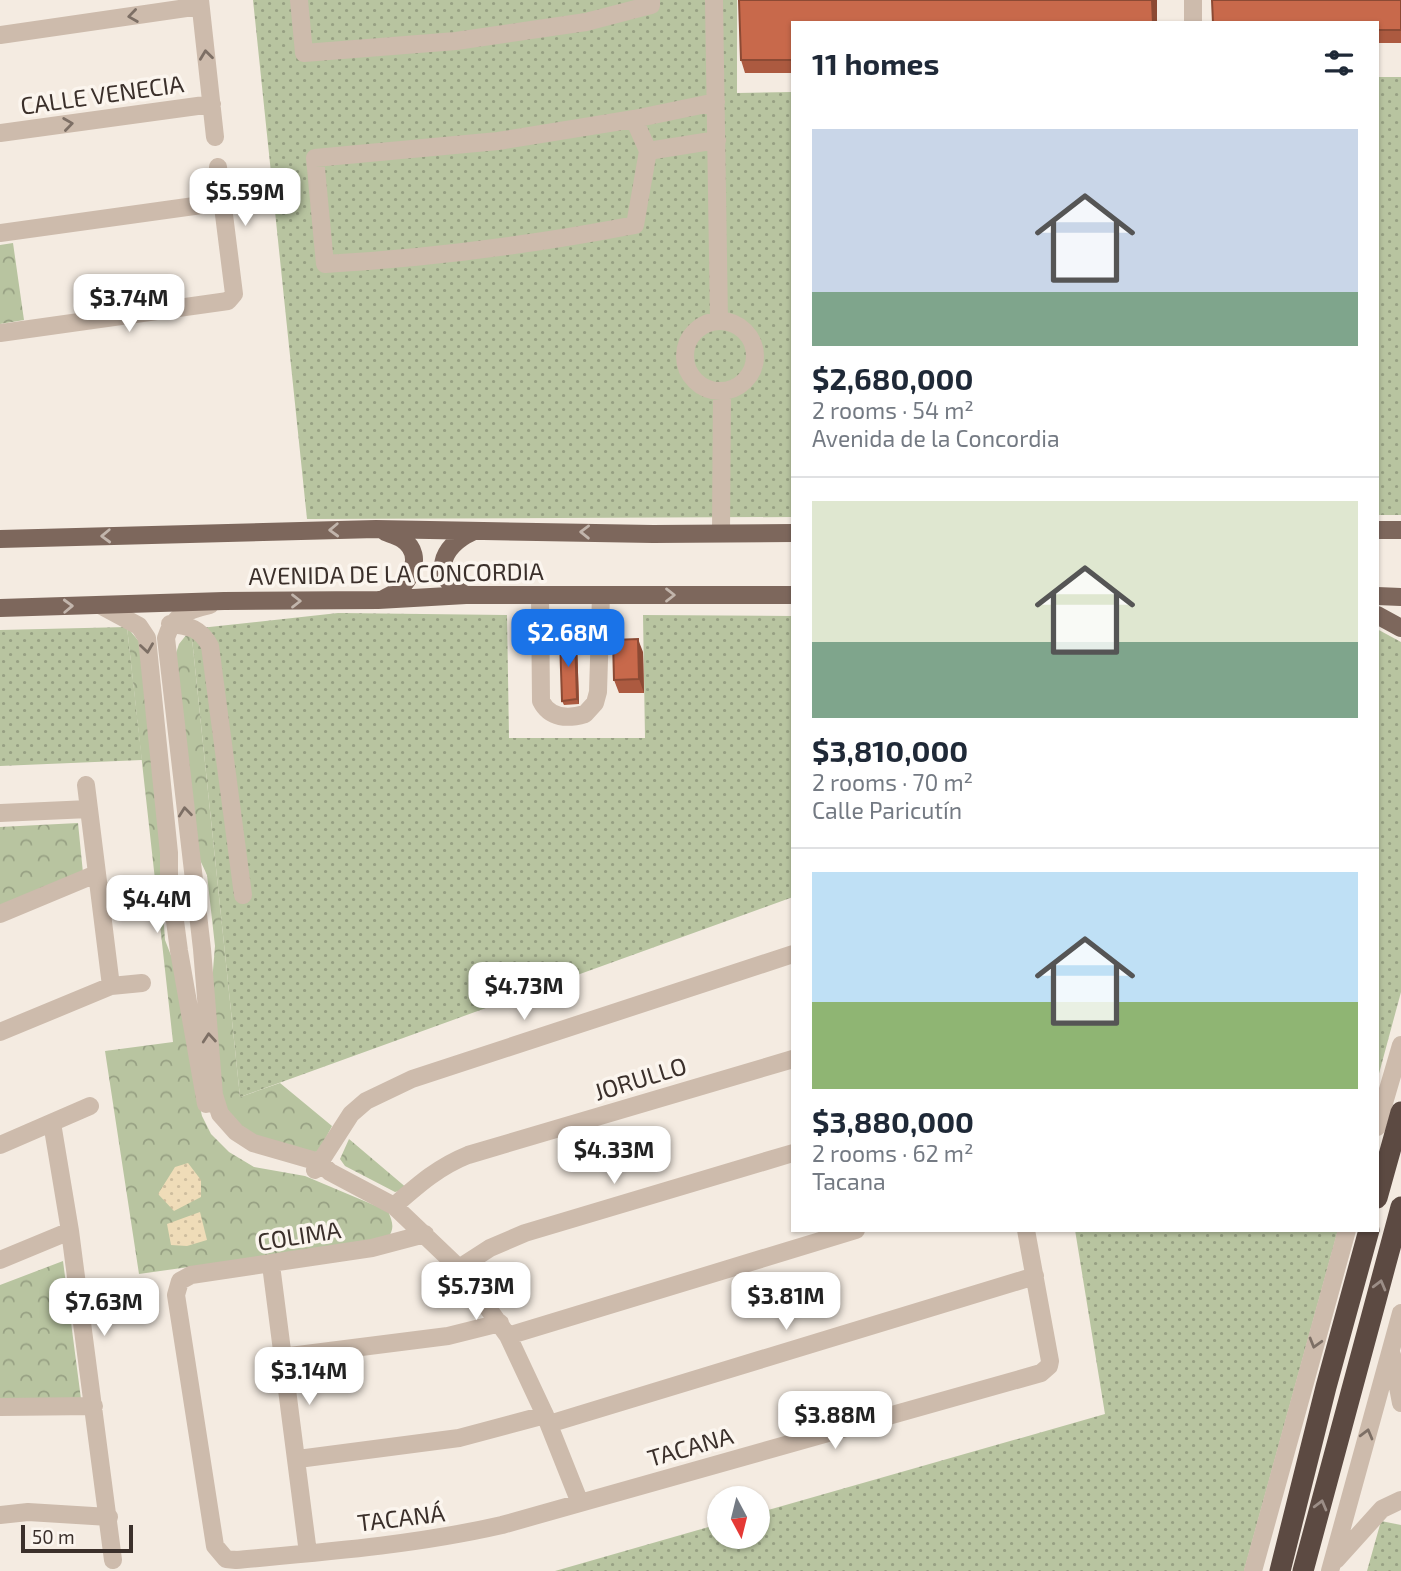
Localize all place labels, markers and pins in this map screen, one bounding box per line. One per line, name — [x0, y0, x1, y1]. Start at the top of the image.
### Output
pin: $5.59M — [188, 168, 302, 228]
pin: $3.74M — [72, 274, 186, 334]
pin: $2.68M — [511, 610, 625, 669]
pin: $4.4M — [108, 876, 206, 935]
pin: $4.73M — [467, 962, 581, 1022]
pin: $4.33M — [557, 1126, 671, 1186]
pin: $5.73M — [419, 1262, 533, 1322]
pin: $3.81M — [729, 1272, 843, 1332]
pin: $7.63M — [47, 1278, 161, 1338]
pin: $3.14M — [252, 1348, 366, 1407]
pin: $3.88M — [778, 1392, 892, 1451]

